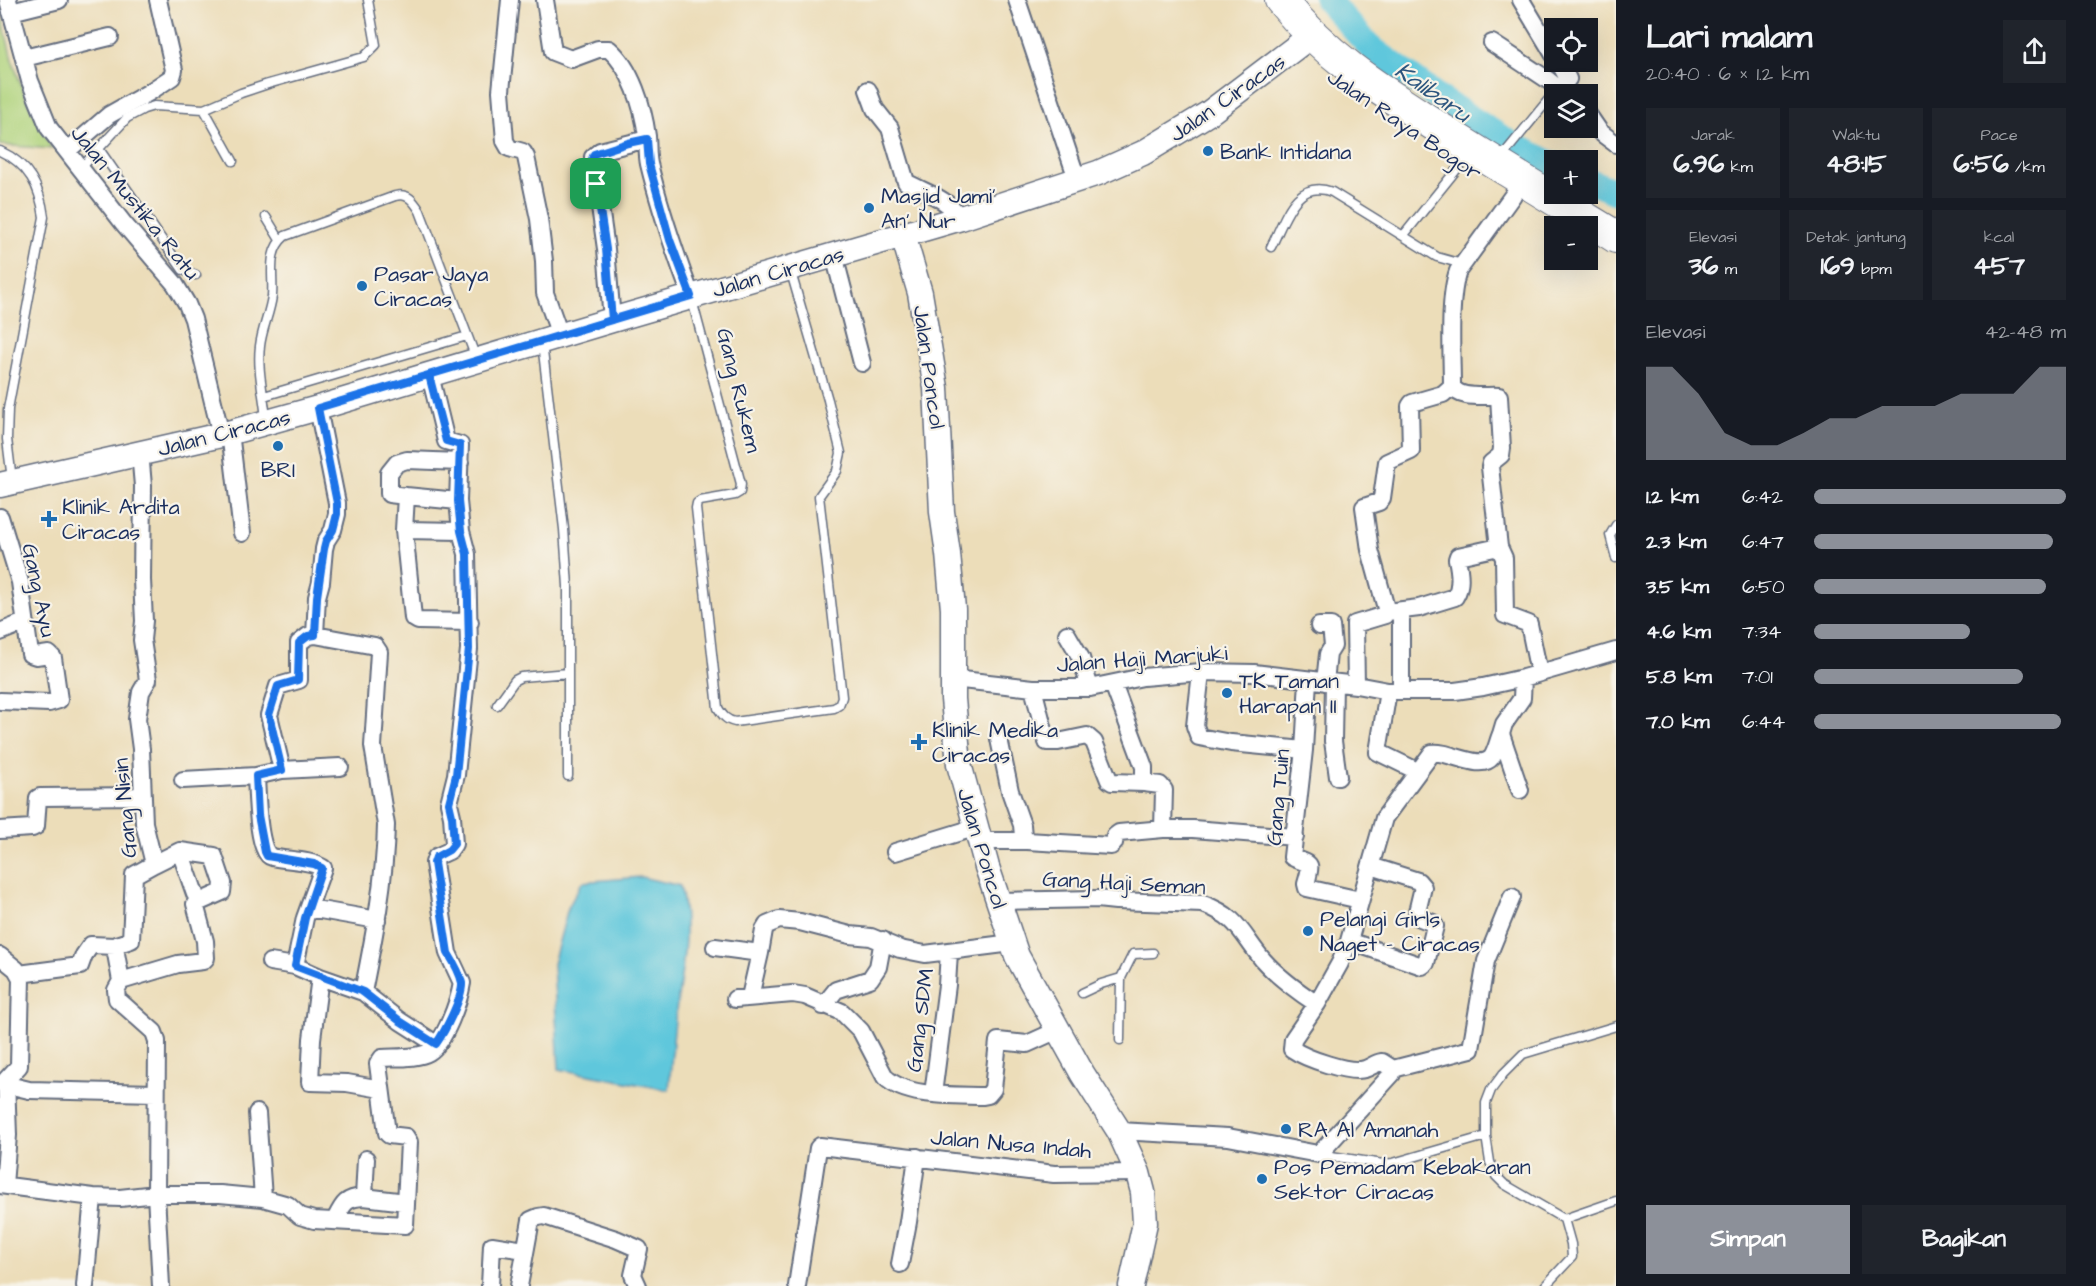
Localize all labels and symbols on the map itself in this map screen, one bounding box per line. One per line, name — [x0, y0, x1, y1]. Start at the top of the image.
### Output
street label: Jalan Ciracas — [1163, 47, 1292, 150]
water label: Kalibaru — [1388, 54, 1479, 132]
street label: Jalan Raya Bogor — [1320, 62, 1487, 189]
street label: Jalan Mustika Ratu — [63, 119, 207, 287]
place label: Bank Intidana — [1220, 137, 1351, 168]
marker: Bank Intidana — [1201, 144, 1215, 158]
pin — [570, 158, 621, 209]
place label: Masjid Jami' An' Nur — [881, 181, 996, 237]
marker: Masjid Jami' An' Nur — [862, 201, 876, 215]
street label: Jalan Ciracas — [709, 239, 848, 306]
place label: Pasar Jaya Ciracas — [374, 259, 489, 315]
marker: Pasar Jaya Ciracas — [355, 279, 369, 293]
street label: Jalan Poncol — [905, 303, 953, 431]
street label: Gang Rukem — [707, 325, 769, 456]
street label: Jalan Ciracas — [155, 402, 294, 465]
marker: BRI — [271, 439, 285, 453]
place label: BRI — [261, 455, 295, 486]
place label: Klinik Ardita Ciracas — [62, 492, 180, 548]
marker: Klinik Ardita Ciracas — [40, 510, 58, 528]
street label: Gang Ayu — [13, 541, 64, 640]
street label: Jalan Haji Marjuki — [1056, 638, 1229, 681]
place label: TK Taman Harapan II — [1239, 666, 1339, 722]
marker: TK Taman Harapan II — [1220, 686, 1234, 700]
place label: Klinik Medika Ciracas — [932, 715, 1058, 771]
marker: Klinik Medika Ciracas — [910, 733, 928, 751]
street label: Gang Tuin — [1259, 748, 1299, 847]
street label: Gang Nisin — [106, 757, 146, 859]
street label: Jalan Poncol — [949, 784, 1015, 912]
street label: Gang Haji Seman — [1041, 864, 1206, 904]
place label: Pelangi Girls Naget - Ciracas — [1320, 904, 1480, 961]
marker: Pelangi Girls Naget - Ciracas — [1301, 924, 1315, 938]
street label: Gang SDM — [899, 967, 943, 1074]
place label: RA Al Amanah — [1298, 1115, 1439, 1146]
street label: Jalan Nusa Indah — [929, 1122, 1093, 1167]
marker: RA Al Amanah — [1279, 1122, 1293, 1136]
place label: Pos Pemadam Kebakaran Sektor Ciracas — [1274, 1152, 1531, 1208]
marker: Pos Pemadam Kebakaran Sektor Ciracas — [1255, 1172, 1269, 1186]

